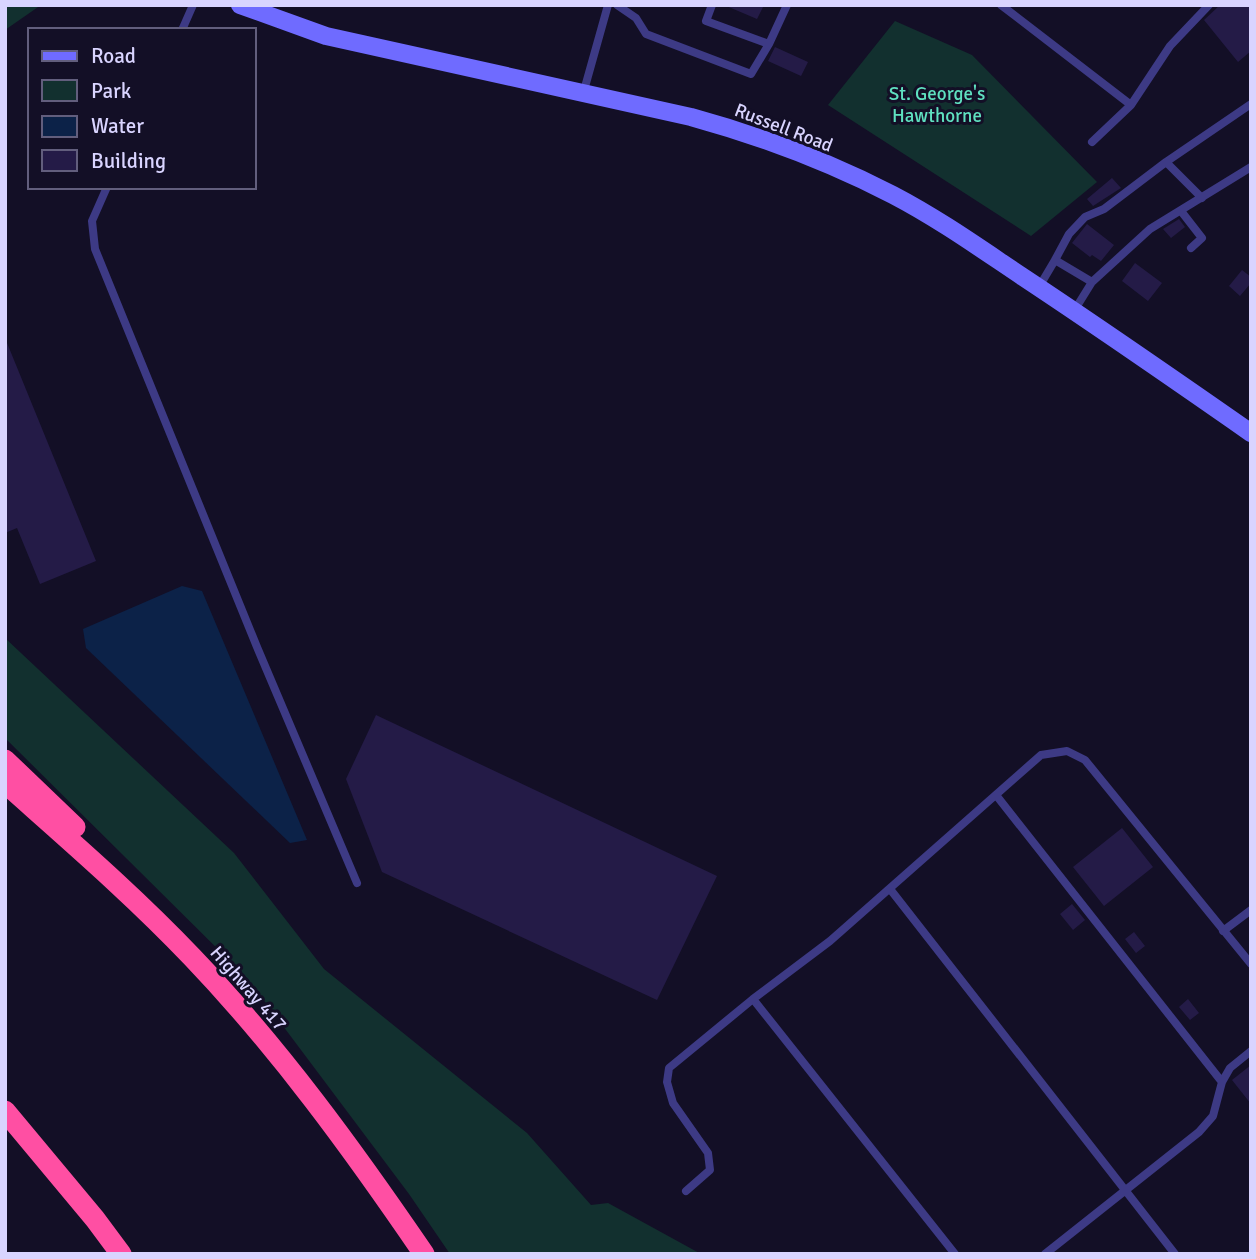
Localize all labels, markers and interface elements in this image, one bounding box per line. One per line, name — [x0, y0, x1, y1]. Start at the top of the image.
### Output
legend — [28, 28, 256, 189]
text: Road — [91, 43, 136, 69]
text: Park — [91, 78, 132, 104]
park label: St. George's Hawthorne — [889, 82, 985, 128]
street label: Russell Road — [731, 98, 836, 158]
text: Water — [91, 113, 144, 139]
text: Building — [91, 148, 166, 174]
street label: Highway 417 — [205, 941, 292, 1036]

